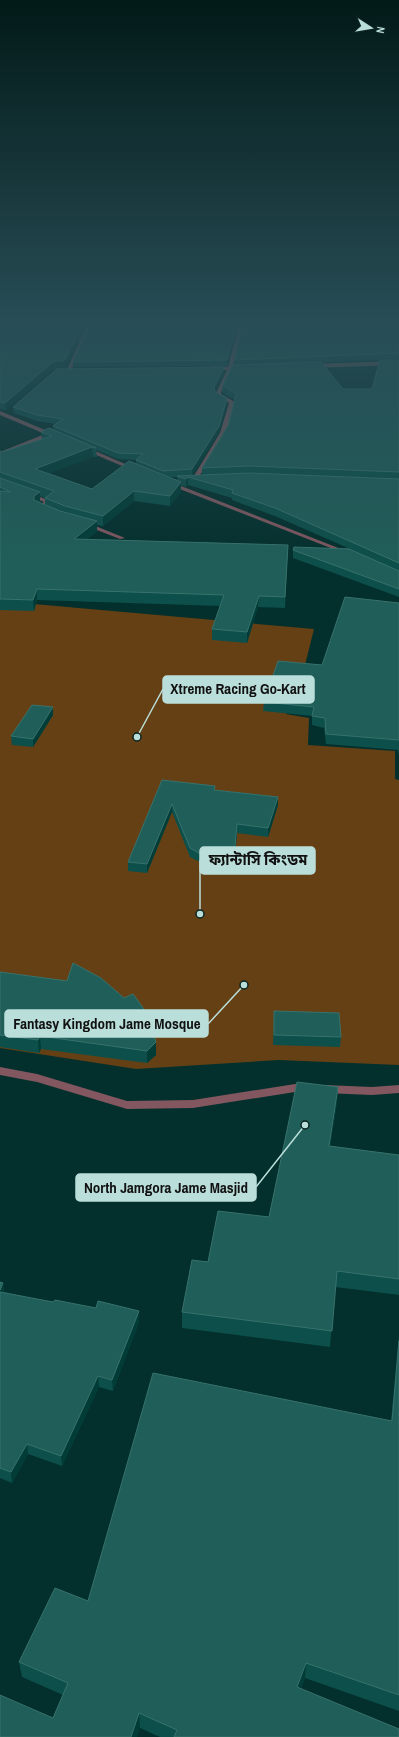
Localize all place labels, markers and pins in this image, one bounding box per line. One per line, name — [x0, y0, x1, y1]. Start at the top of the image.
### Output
callout: Xtreme Racing Go-Kart — [163, 676, 314, 703]
callout: ফ্যান্টাসি কিংডম — [200, 847, 315, 874]
callout: Fantasy Kingdom Jame Mosque — [5, 1010, 208, 1037]
callout: North Jamgora Jame Masjid — [76, 1174, 256, 1201]

